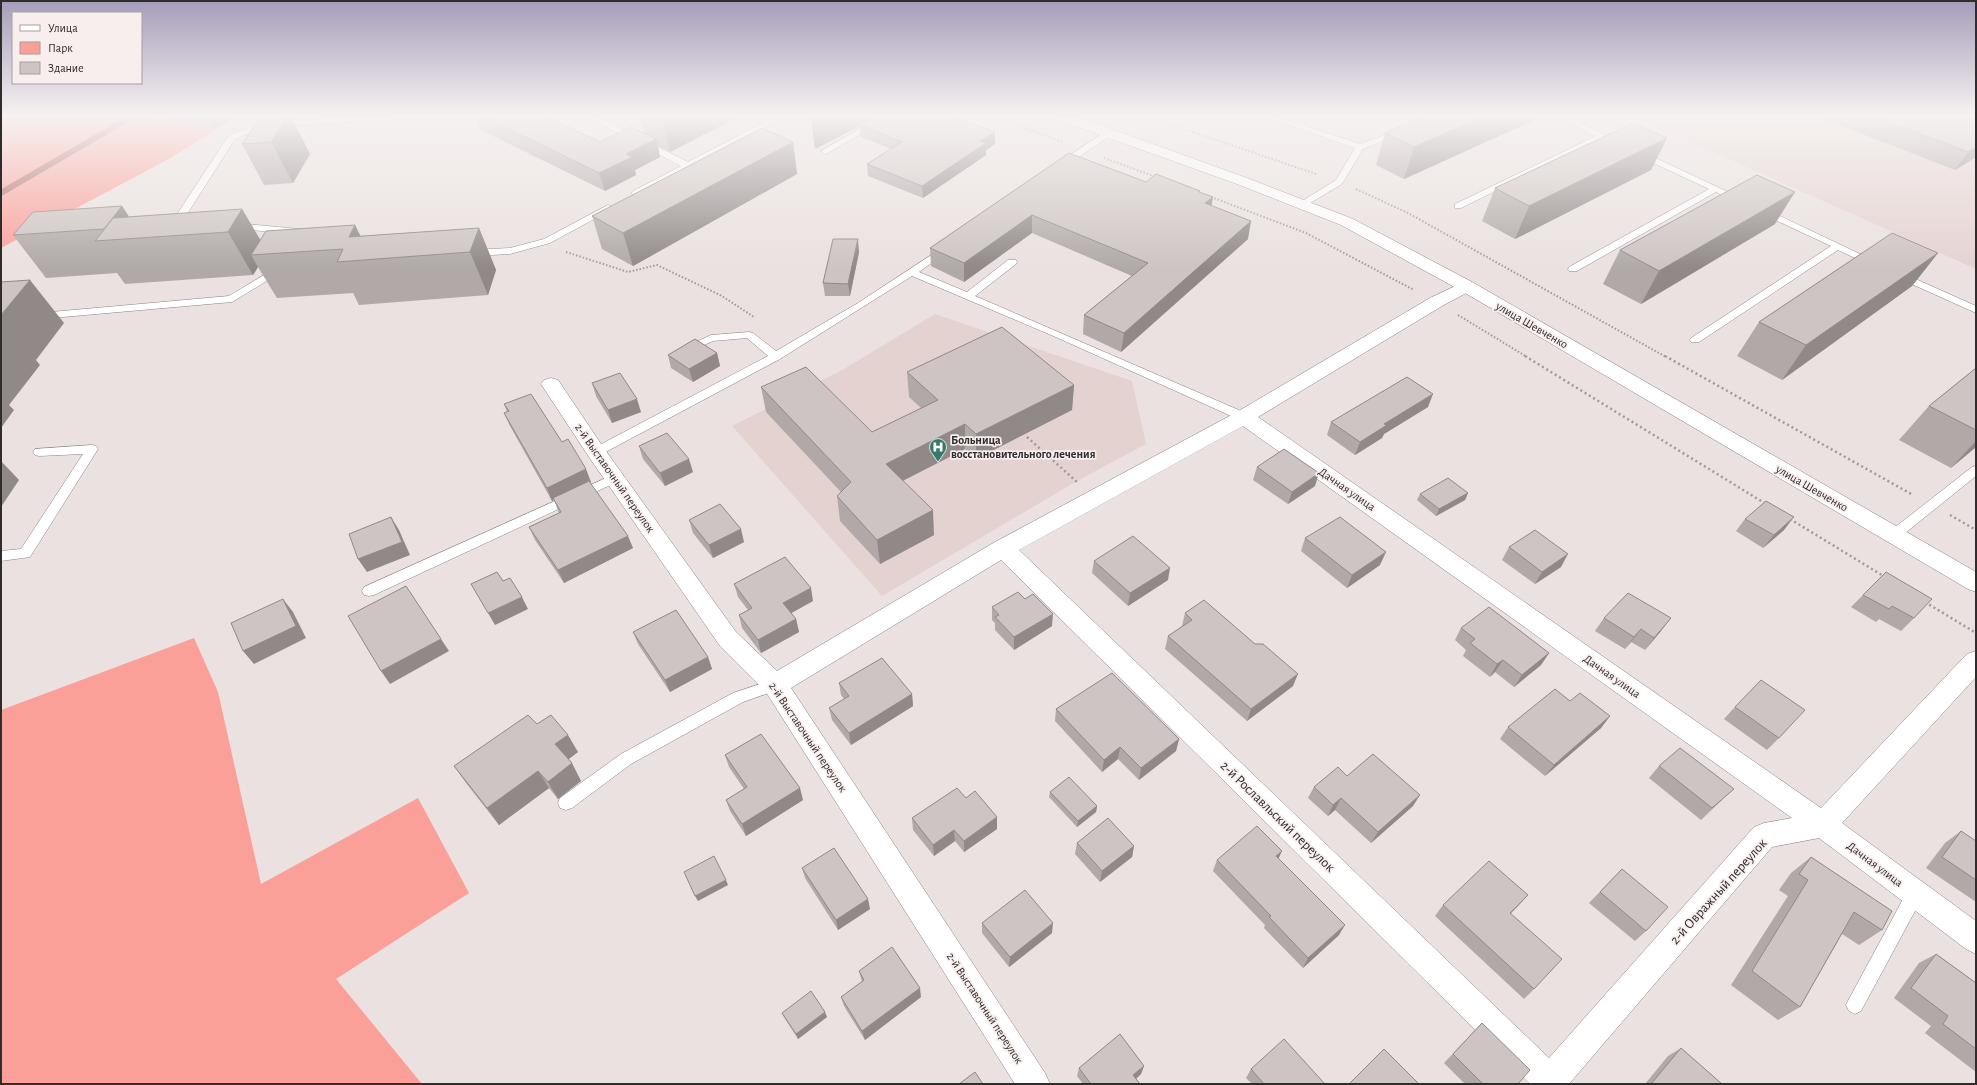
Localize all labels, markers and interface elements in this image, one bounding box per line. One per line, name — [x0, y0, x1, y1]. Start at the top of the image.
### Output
legend — [12, 12, 142, 84]
text: Улица — [48, 22, 78, 34]
text: Парк — [48, 42, 73, 54]
text: Здание — [48, 62, 84, 74]
street label: улица Шевченко — [1493, 299, 1570, 351]
street label: 2-й Выставочный переулок — [572, 421, 657, 536]
place label: Больница восстановительного лечения — [951, 434, 1096, 460]
hospital icon: Больница восстановительного лечения — [928, 437, 948, 462]
street label: улица Шевченко — [1773, 462, 1850, 514]
street label: Дачная улица — [1316, 465, 1378, 514]
street label: Дачная улица — [1581, 652, 1643, 701]
street label: 2-й Выставочный переулок — [766, 680, 850, 795]
street label: 2-й Рославльский переулок — [1217, 759, 1338, 875]
street label: 2-й Овражный переулок — [1668, 836, 1770, 947]
street label: Дачная улица — [1844, 839, 1906, 890]
street label: 2-й Выставочный переулок — [944, 950, 1026, 1067]

